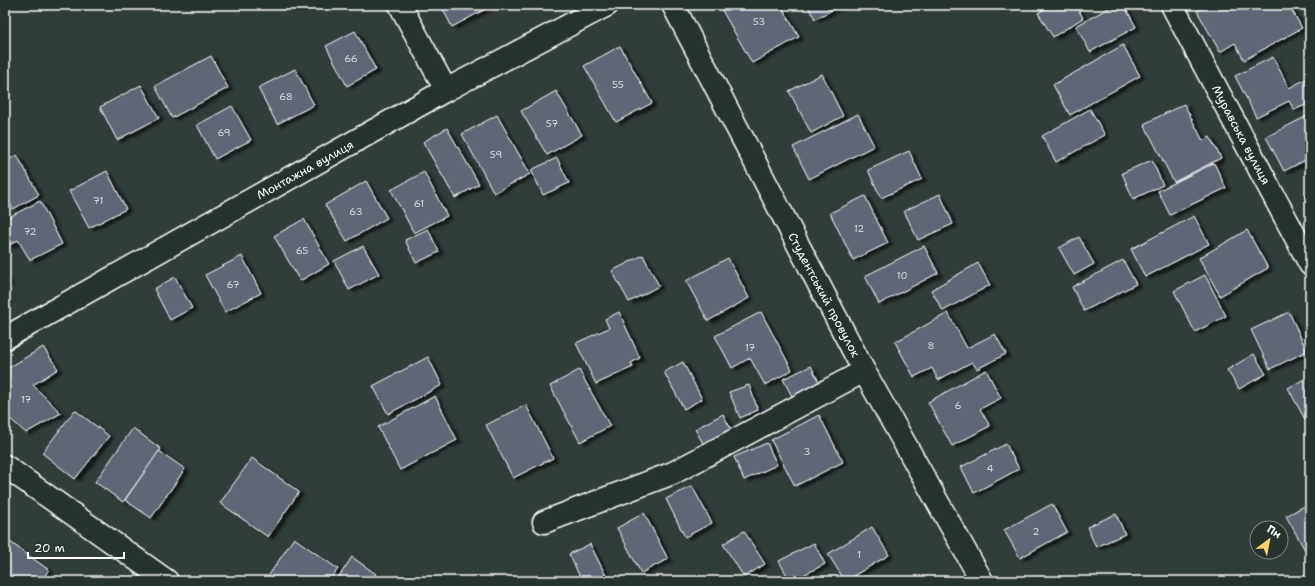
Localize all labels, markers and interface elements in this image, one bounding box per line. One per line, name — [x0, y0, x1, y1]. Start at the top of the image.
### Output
house number: 53 — [753, 15, 765, 28]
house number: 66 — [344, 52, 358, 65]
house number: 55 — [612, 78, 624, 91]
street label: Муравська вулиця — [1208, 82, 1274, 188]
house number: 68 — [279, 90, 293, 103]
house number: 57 — [546, 117, 558, 130]
house number: 69 — [217, 126, 231, 139]
street label: Монтажна вулиця — [254, 137, 356, 203]
house number: 59 — [490, 148, 502, 161]
house number: 71 — [93, 194, 103, 207]
house number: 61 — [414, 197, 424, 210]
house number: 63 — [349, 205, 363, 218]
house number: 12 — [854, 222, 864, 235]
house number: 72 — [23, 225, 37, 238]
street label: Студентський провулок — [784, 230, 864, 361]
house number: 65 — [296, 244, 308, 257]
house number: 10 — [897, 269, 907, 282]
house number: 67 — [227, 278, 239, 291]
house number: 8 — [928, 339, 935, 352]
house number: 17 — [745, 341, 755, 354]
house number: 17 — [21, 393, 31, 406]
house number: 6 — [955, 399, 962, 412]
house number: 3 — [804, 445, 811, 458]
house number: 4 — [987, 462, 994, 475]
north arrow — [1249, 520, 1289, 560]
text: Пн — [1264, 522, 1284, 542]
house number: 2 — [1033, 525, 1040, 538]
scale bar — [28, 534, 124, 560]
text: 20 m — [34, 540, 65, 556]
house number: 1 — [857, 548, 861, 561]

